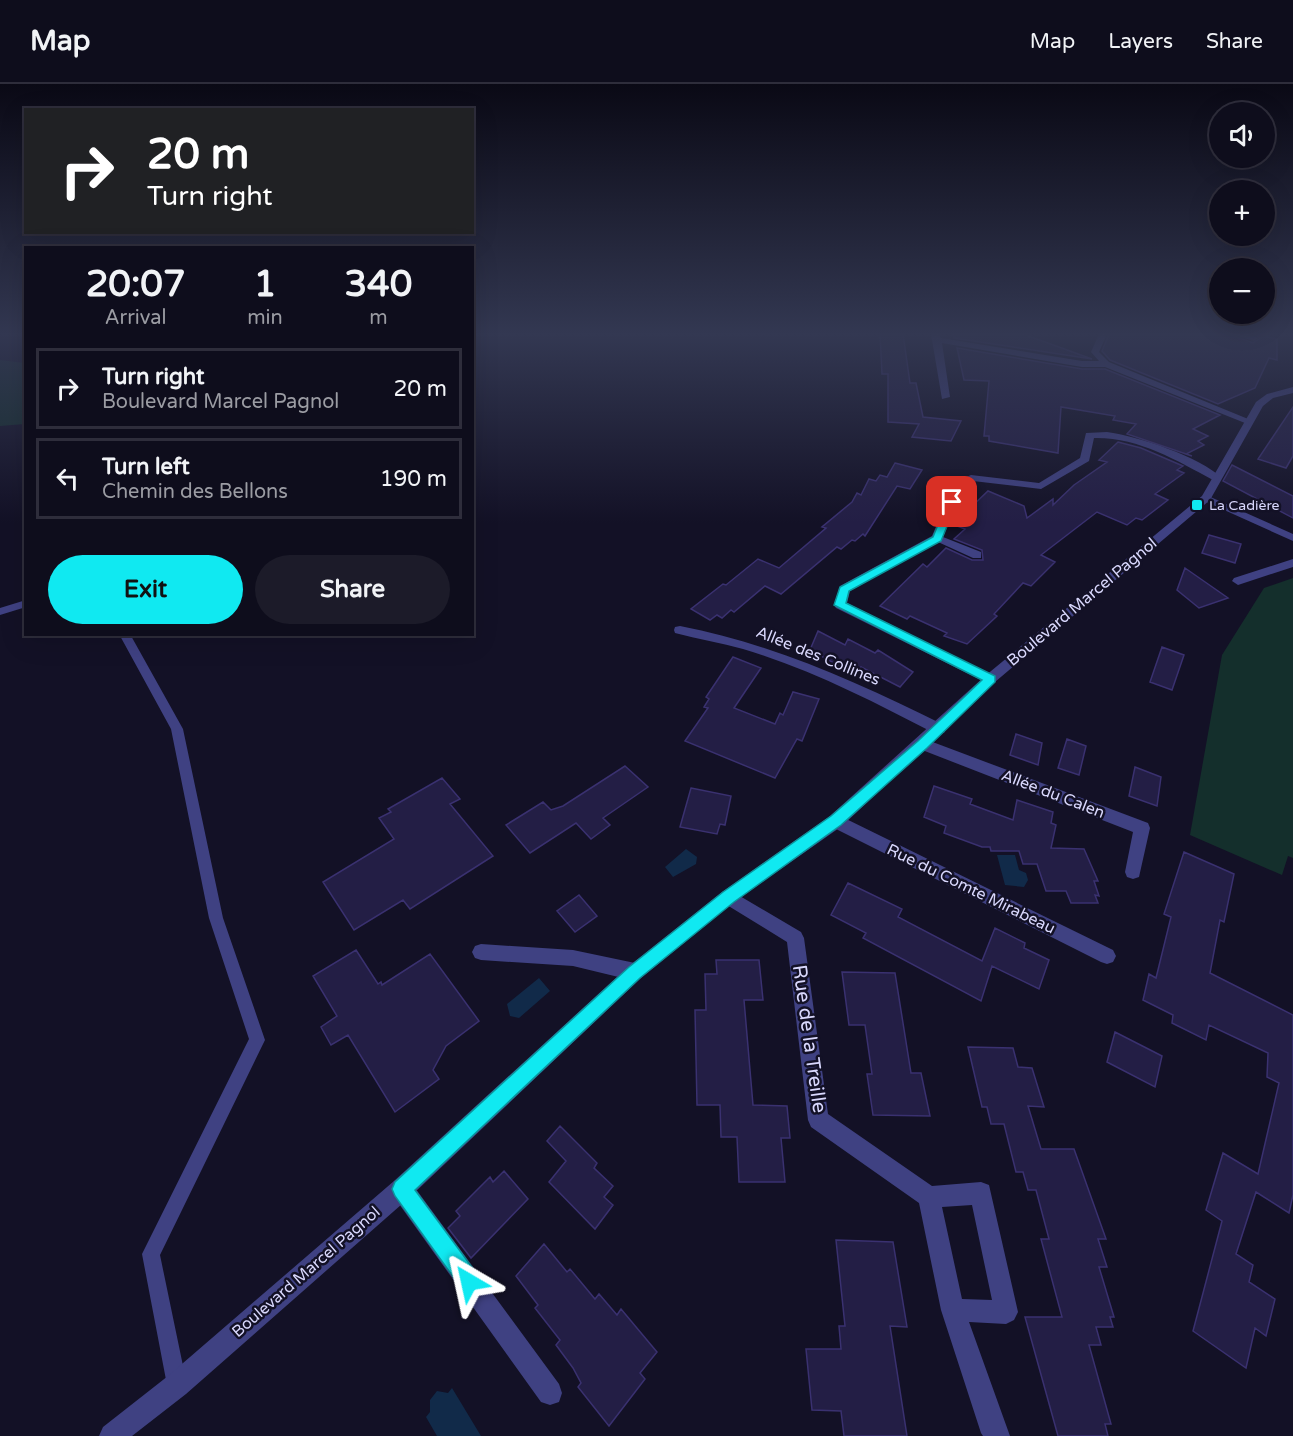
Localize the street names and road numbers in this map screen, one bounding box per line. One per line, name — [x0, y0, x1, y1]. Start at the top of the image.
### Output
street label: Boulevard Marcel Pagnol — [1003, 533, 1161, 671]
street label: Allée des Collines — [753, 622, 883, 690]
street label: Allée du Calen — [999, 765, 1107, 823]
street label: Rue du Comte Mirabeau — [884, 839, 1058, 939]
street label: Rue de la Treille — [787, 963, 831, 1115]
street label: Boulevard Marcel Pagnol — [228, 1202, 384, 1342]

